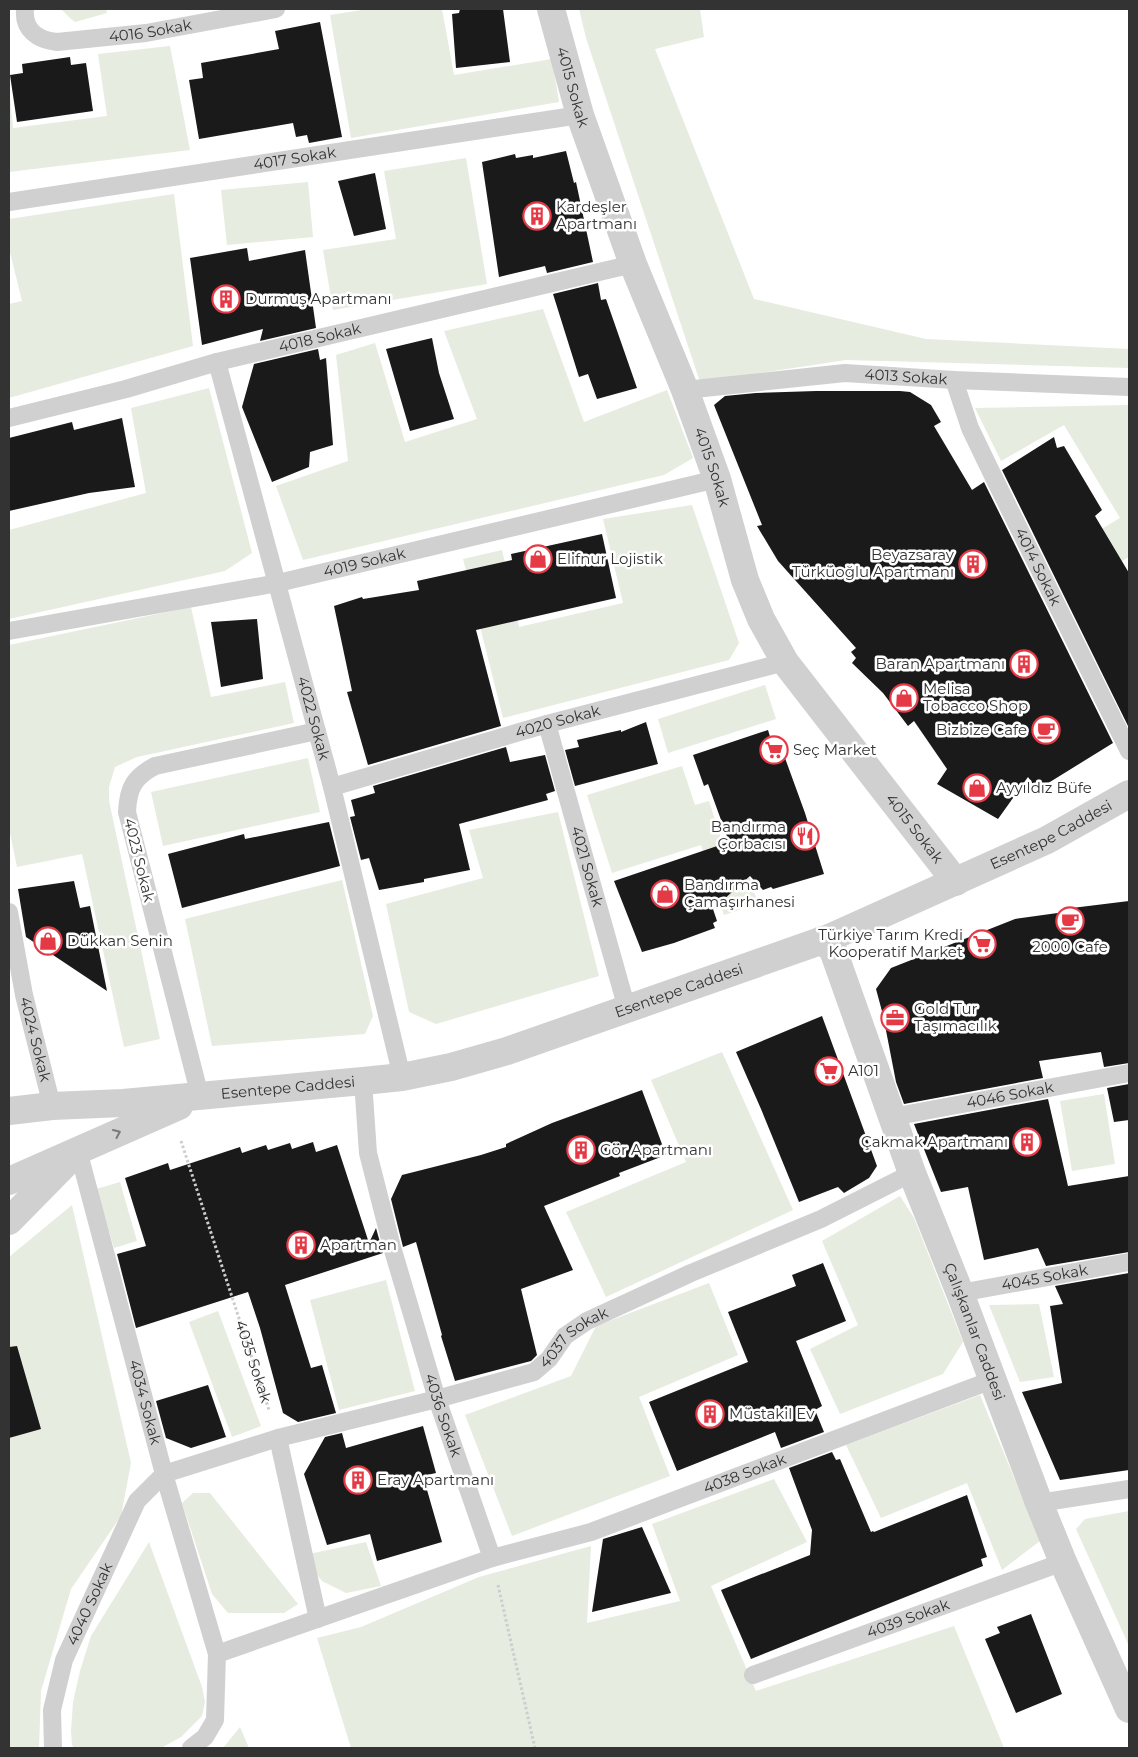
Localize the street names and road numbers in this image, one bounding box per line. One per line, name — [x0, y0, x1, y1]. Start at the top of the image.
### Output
street label: 4016 Sokak — [108, 15, 193, 46]
street label: 4015 Sokak — [553, 44, 594, 130]
street label: 4017 Sokak — [252, 142, 337, 174]
street label: 4018 Sokak — [276, 318, 363, 356]
street label: 4013 Sokak — [864, 364, 948, 389]
street label: 4015 Sokak — [690, 424, 734, 509]
street label: 4014 Sokak — [1011, 524, 1066, 609]
street label: 4019 Sokak — [321, 543, 407, 581]
street label: 4022 Sokak — [293, 674, 334, 762]
street label: 4020 Sokak — [513, 701, 602, 742]
street label: 4015 Sokak — [882, 790, 948, 867]
street label: Esentepe Caddesi — [987, 795, 1115, 873]
street label: 4023 Sokak — [120, 816, 159, 904]
street label: 4021 Sokak — [567, 824, 608, 909]
street label: Esentepe Caddesi — [612, 959, 745, 1021]
street label: 4024 Sokak — [16, 995, 56, 1084]
street label: Esentepe Caddesi — [220, 1072, 356, 1103]
street label: 4046 Sokak — [965, 1077, 1055, 1112]
street label: Çalışkanlar Caddesi — [940, 1260, 1010, 1403]
street label: 4045 Sokak — [1000, 1260, 1089, 1294]
street label: 4037 Sokak — [535, 1303, 611, 1372]
street label: 4035 Sokak — [231, 1318, 276, 1405]
street label: 4034 Sokak — [125, 1357, 166, 1447]
street label: 4036 Sokak — [421, 1371, 466, 1459]
street label: 4038 Sokak — [700, 1449, 789, 1498]
street label: 4040 Sokak — [62, 1559, 116, 1648]
street label: 4039 Sokak — [864, 1594, 952, 1642]

